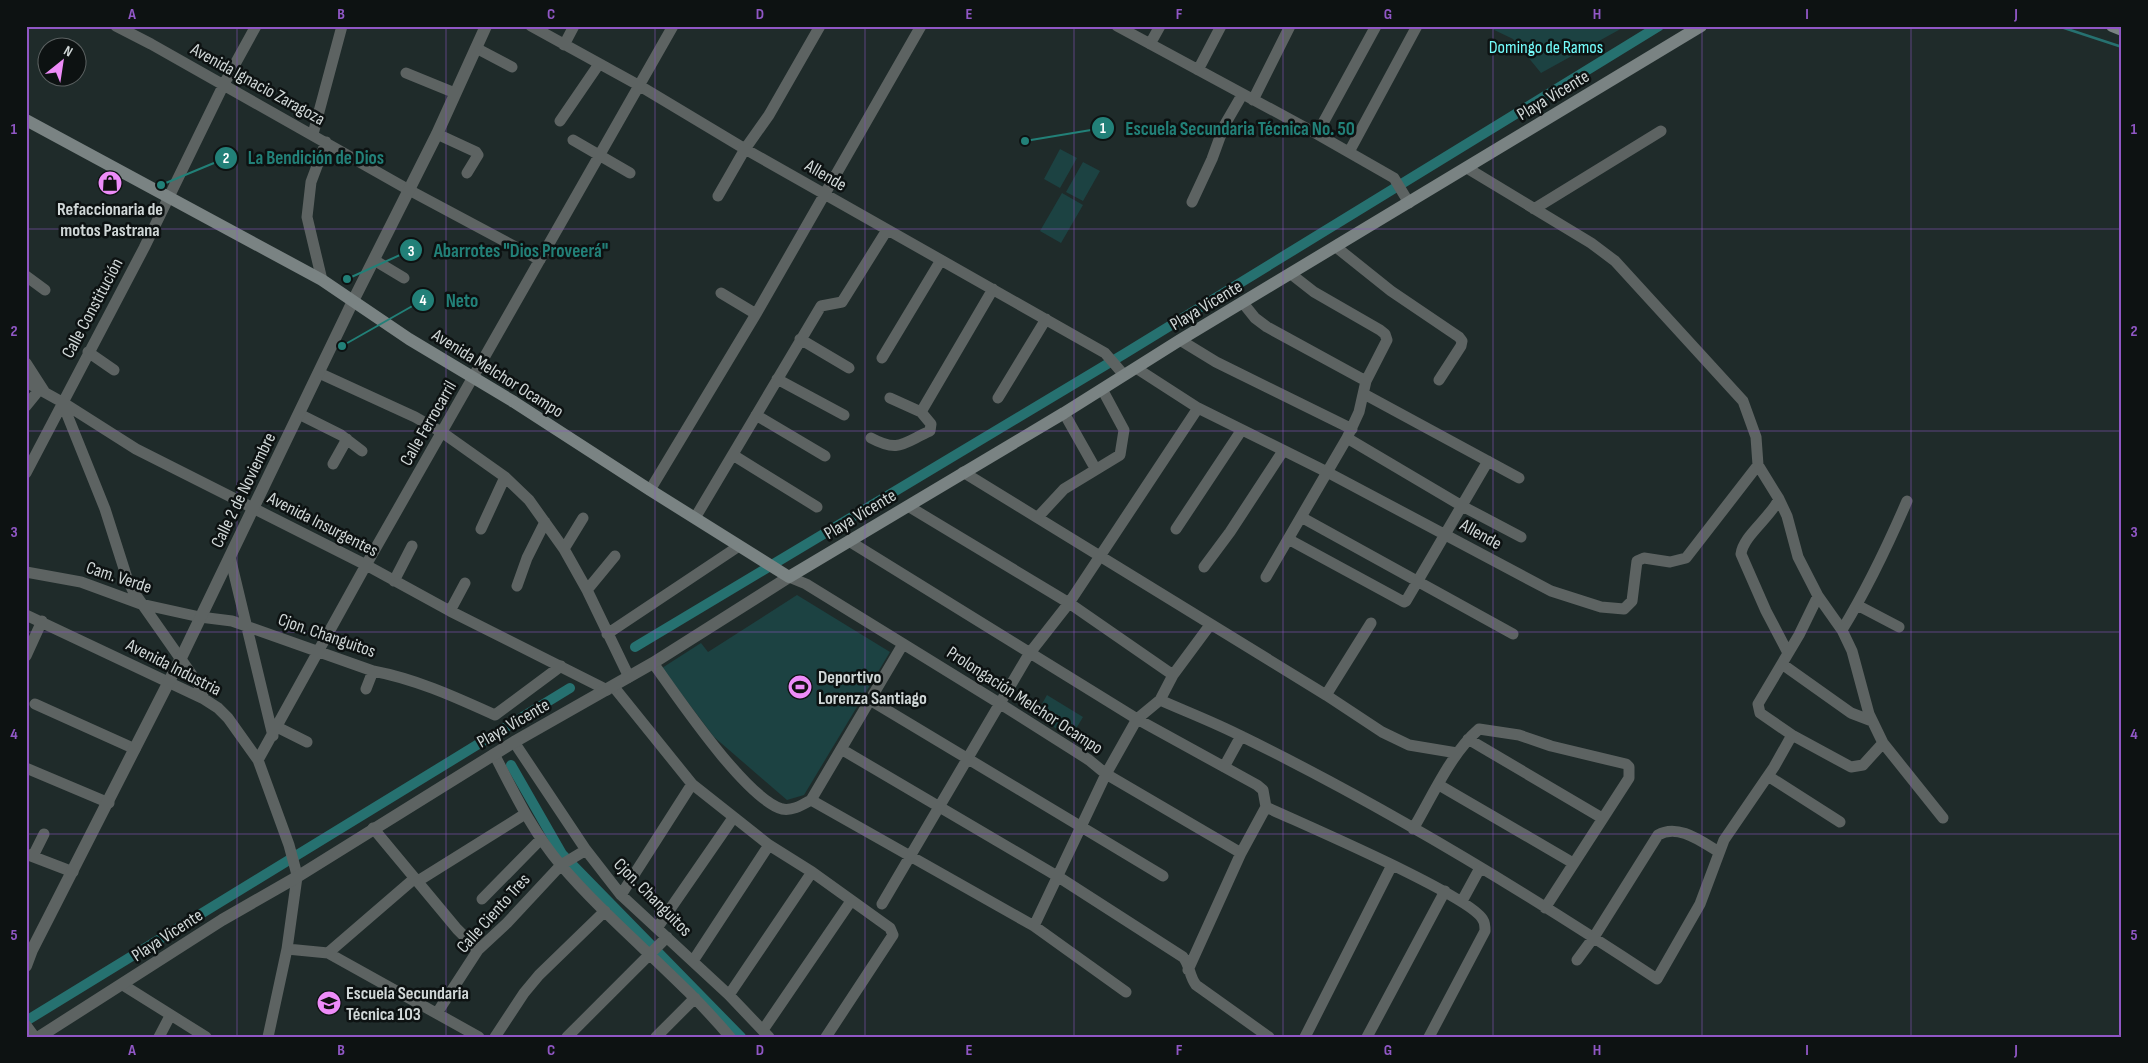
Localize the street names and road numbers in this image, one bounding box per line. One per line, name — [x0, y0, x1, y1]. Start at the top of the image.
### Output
street label: Avenida Ignacio Zaragoza — [186, 38, 329, 130]
street label: Playa Vicente — [1513, 66, 1593, 125]
street label: Allende — [800, 155, 850, 196]
street label: Calle Constitución — [57, 255, 128, 362]
street label: Playa Vicente — [1166, 276, 1246, 335]
street label: Avenida Melchor Ocampo — [427, 324, 567, 422]
street label: Calle Ferrocarril — [396, 377, 461, 469]
street label: Calle 2 de Noviembre — [207, 429, 280, 551]
street label: Playa Vicente — [820, 485, 900, 544]
street label: Avenida Insurgentes — [263, 487, 382, 561]
street label: Allende — [1455, 514, 1505, 554]
street label: Cam. Verde — [83, 557, 154, 598]
street label: Cjon. Changuitos — [275, 609, 378, 662]
street label: Avenida Industria — [122, 634, 225, 700]
street label: Prolongación Melchor Ocampo — [943, 642, 1107, 759]
street label: Playa Vicente — [473, 694, 553, 753]
street label: Cjon. Changuitos — [609, 854, 696, 941]
street label: Calle Ciento Tres — [452, 869, 534, 957]
street label: Playa Vicente — [128, 905, 207, 966]

